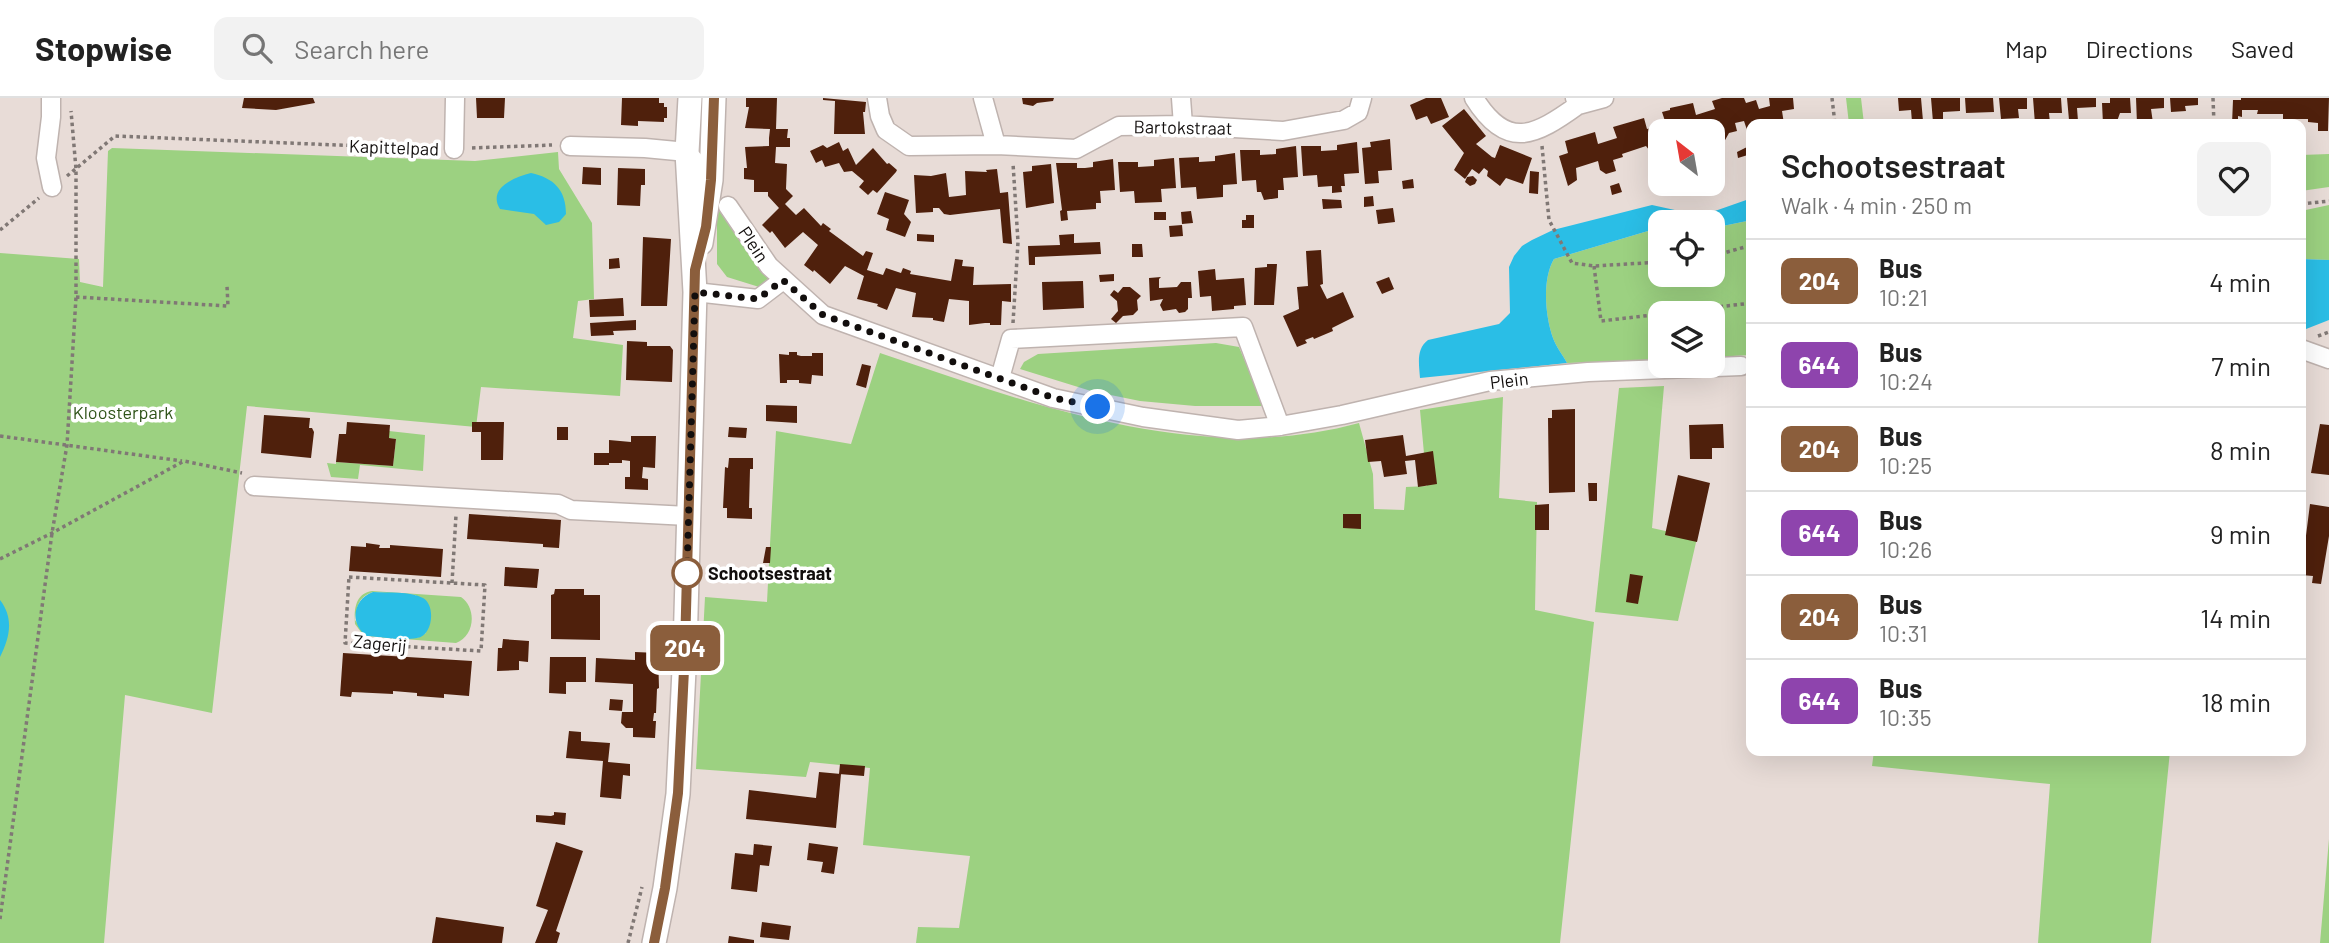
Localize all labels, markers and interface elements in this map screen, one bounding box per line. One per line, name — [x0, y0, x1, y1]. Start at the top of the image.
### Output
search box — [214, 17, 704, 80]
text: Stopwise — [35, 28, 172, 68]
icon: search — [238, 29, 276, 67]
text: Search here — [294, 33, 429, 64]
text: Map — [2005, 34, 2048, 63]
text: Directions — [2086, 34, 2193, 63]
text: Saved — [2231, 34, 2294, 63]
street label: Bartokstraat — [1133, 115, 1233, 139]
north arrow — [1648, 119, 1726, 196]
map controls — [1648, 119, 1725, 378]
street label: Kapittelpad — [349, 134, 439, 160]
button: heart — [2197, 142, 2271, 216]
text: Schootsestraat — [1781, 145, 2006, 185]
text: Walk · 4 min · 250 m — [1781, 191, 1972, 219]
button: locate — [1648, 210, 1725, 287]
street label: Plein — [734, 222, 774, 266]
text: Bus — [1879, 252, 1922, 283]
text: 204 — [1799, 266, 1840, 295]
text: 4 min — [2209, 266, 2271, 297]
text: 10:21 — [1879, 283, 1928, 311]
button: layers — [1648, 301, 1725, 378]
text: Bus — [1879, 336, 1922, 367]
text: 644 — [1799, 350, 1840, 379]
text: 7 min — [2211, 350, 2271, 381]
street label: Plein — [1488, 367, 1530, 393]
text: 10:24 — [1879, 367, 1933, 395]
your location — [1080, 389, 1115, 424]
park label: Kloosterpark — [73, 401, 173, 423]
text: Bus — [1879, 420, 1922, 451]
text: 204 — [1799, 434, 1840, 463]
text: 8 min — [2210, 434, 2271, 465]
text: 10:25 — [1879, 451, 1932, 479]
text: Bus — [1879, 504, 1922, 535]
text: 644 — [1799, 518, 1840, 547]
text: 9 min — [2210, 518, 2271, 549]
text: 10:26 — [1879, 535, 1932, 563]
marker: Schootsestraat — [672, 558, 702, 588]
place label: Schootsestraat — [708, 562, 832, 584]
text: Bus — [1879, 588, 1922, 619]
text: 204 — [1799, 602, 1840, 631]
text: 14 min — [2200, 602, 2271, 633]
text: 10:31 — [1879, 619, 1928, 647]
line badge: 204 — [645, 625, 725, 671]
street label: Zagerij — [352, 629, 408, 657]
text: 204 — [664, 633, 706, 662]
text: Bus — [1879, 672, 1922, 703]
text: 644 — [1799, 686, 1840, 715]
text: 18 min — [2201, 686, 2271, 717]
text: 10:35 — [1879, 703, 1932, 731]

